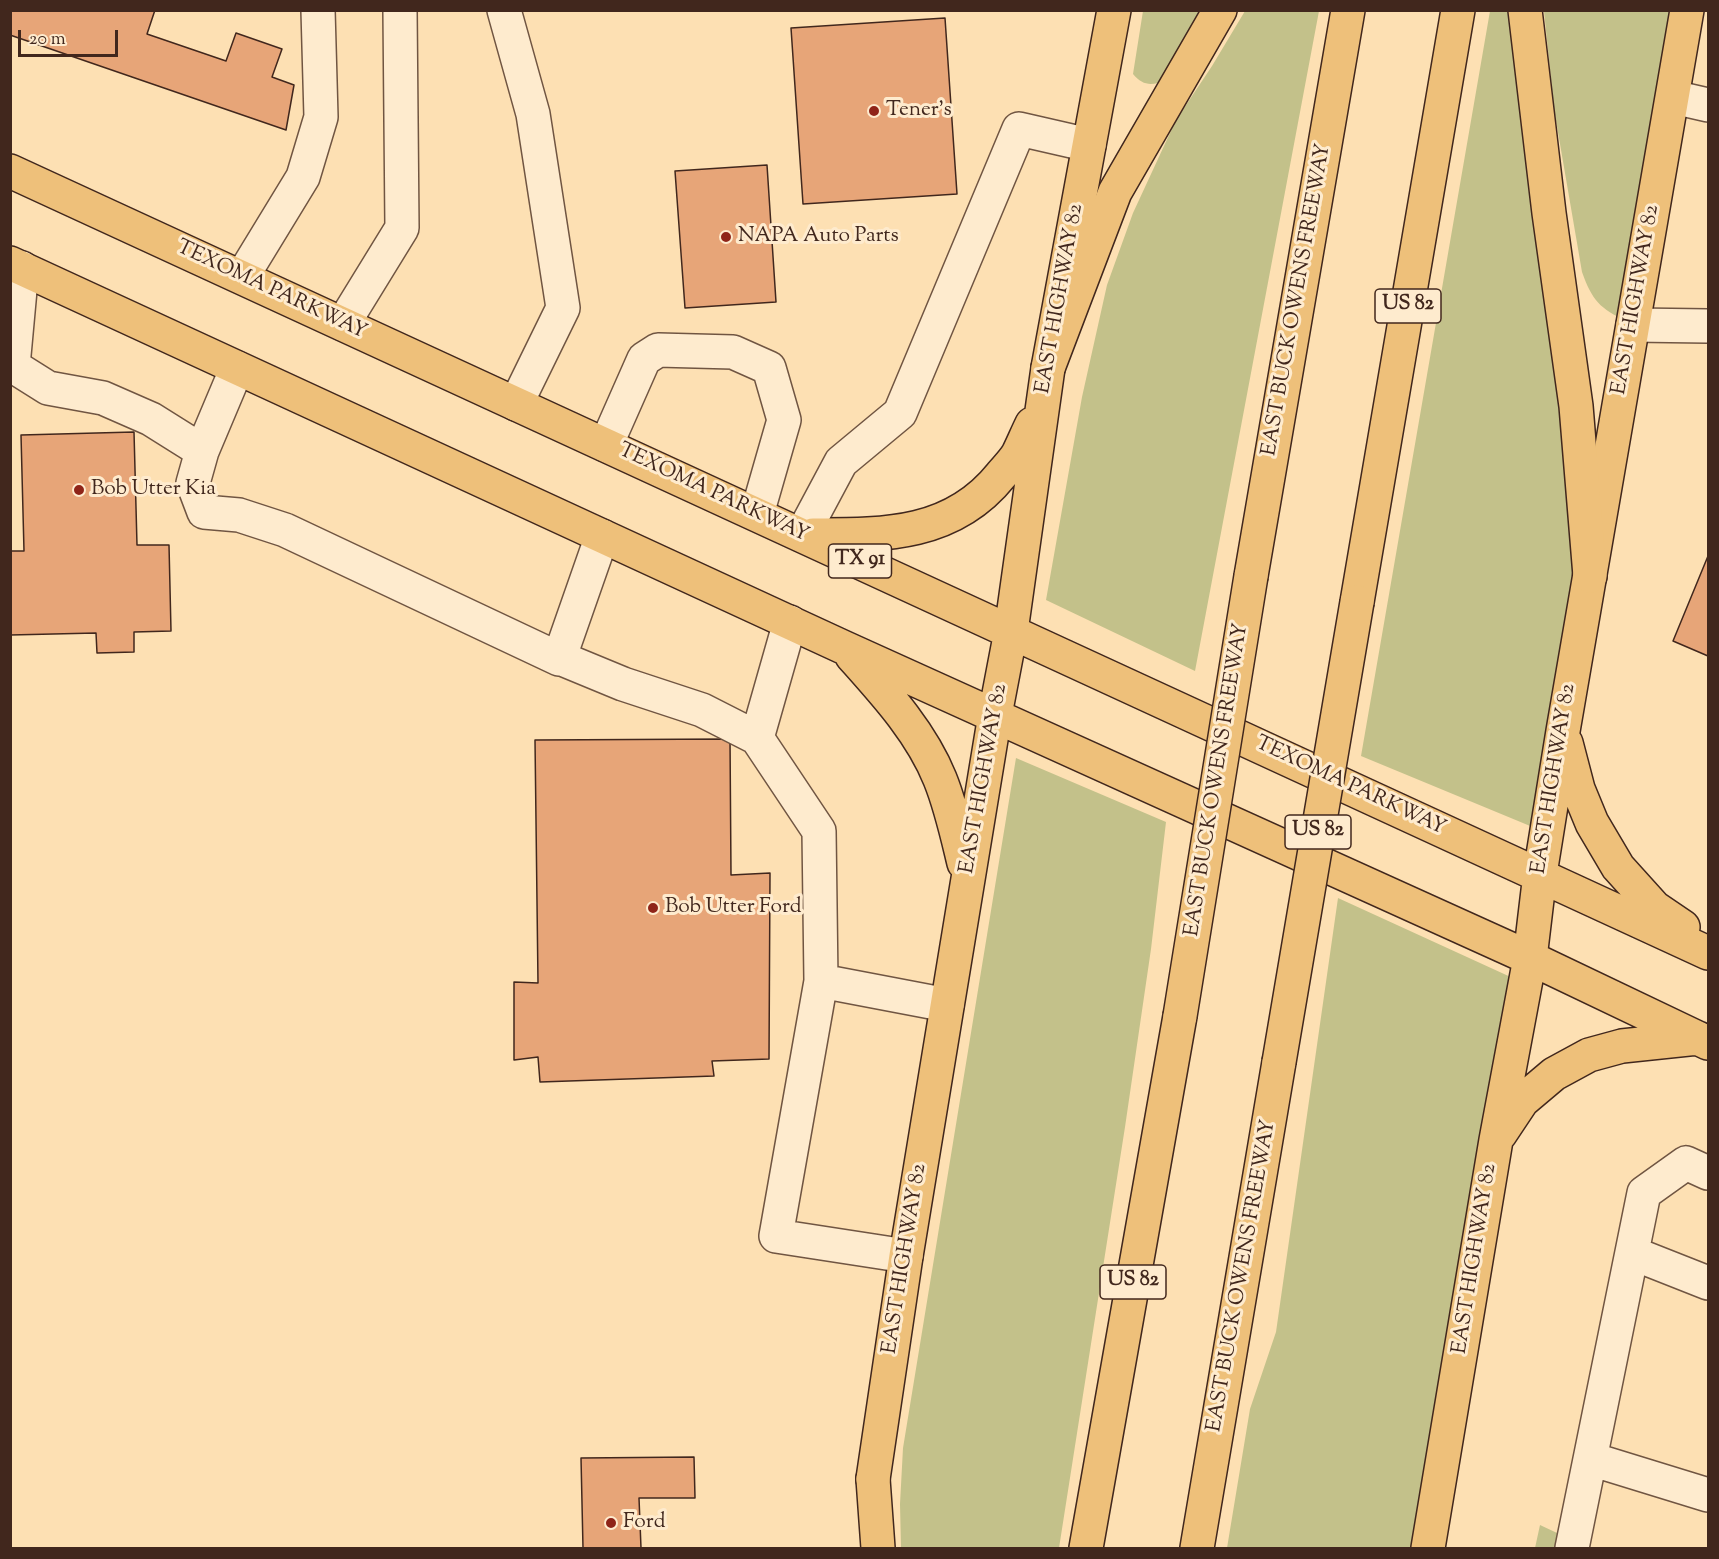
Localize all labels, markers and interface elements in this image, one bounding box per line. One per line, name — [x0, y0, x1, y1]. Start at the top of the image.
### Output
scale bar — [21, 18, 122, 56]
text: 20 m — [29, 27, 66, 53]
place label: Tener's — [886, 98, 952, 124]
marker: Tener's — [867, 104, 881, 118]
street label: EAST BUCK OWENS FREEWAY — [1258, 142, 1338, 458]
street label: EAST HIGHWAY 82 — [1032, 202, 1090, 396]
street label: EAST HIGHWAY 82 — [1608, 203, 1666, 397]
place label: NAPA Auto Parts — [738, 224, 899, 250]
marker: NAPA Auto Parts — [719, 230, 733, 244]
street label: TEXOMA PARKWAY — [172, 236, 370, 346]
road number: US 82 — [1375, 289, 1441, 323]
street label: TEXOMA PARKWAY — [614, 439, 812, 549]
place label: Bob Utter Kia — [91, 477, 216, 503]
marker: Bob Utter Kia — [72, 483, 86, 497]
road number: TX 91 — [828, 544, 892, 578]
street label: EAST BUCK OWENS FREEWAY — [1181, 622, 1255, 938]
street label: EAST HIGHWAY 82 — [956, 682, 1014, 876]
street label: EAST HIGHWAY 82 — [1528, 682, 1582, 876]
street label: TEXOMA PARKWAY — [1251, 732, 1449, 842]
road number: US 82 — [1285, 815, 1351, 849]
place label: Bob Utter Ford — [665, 895, 802, 921]
marker: Bob Utter Ford — [646, 901, 660, 915]
street label: EAST BUCK OWENS FREEWAY — [1203, 1118, 1283, 1434]
street label: EAST HIGHWAY 82 — [879, 1162, 933, 1356]
street label: EAST HIGHWAY 82 — [1449, 1162, 1503, 1356]
road number: US 82 — [1100, 1265, 1166, 1299]
place label: Ford — [623, 1510, 666, 1536]
marker: Ford — [604, 1516, 618, 1530]

